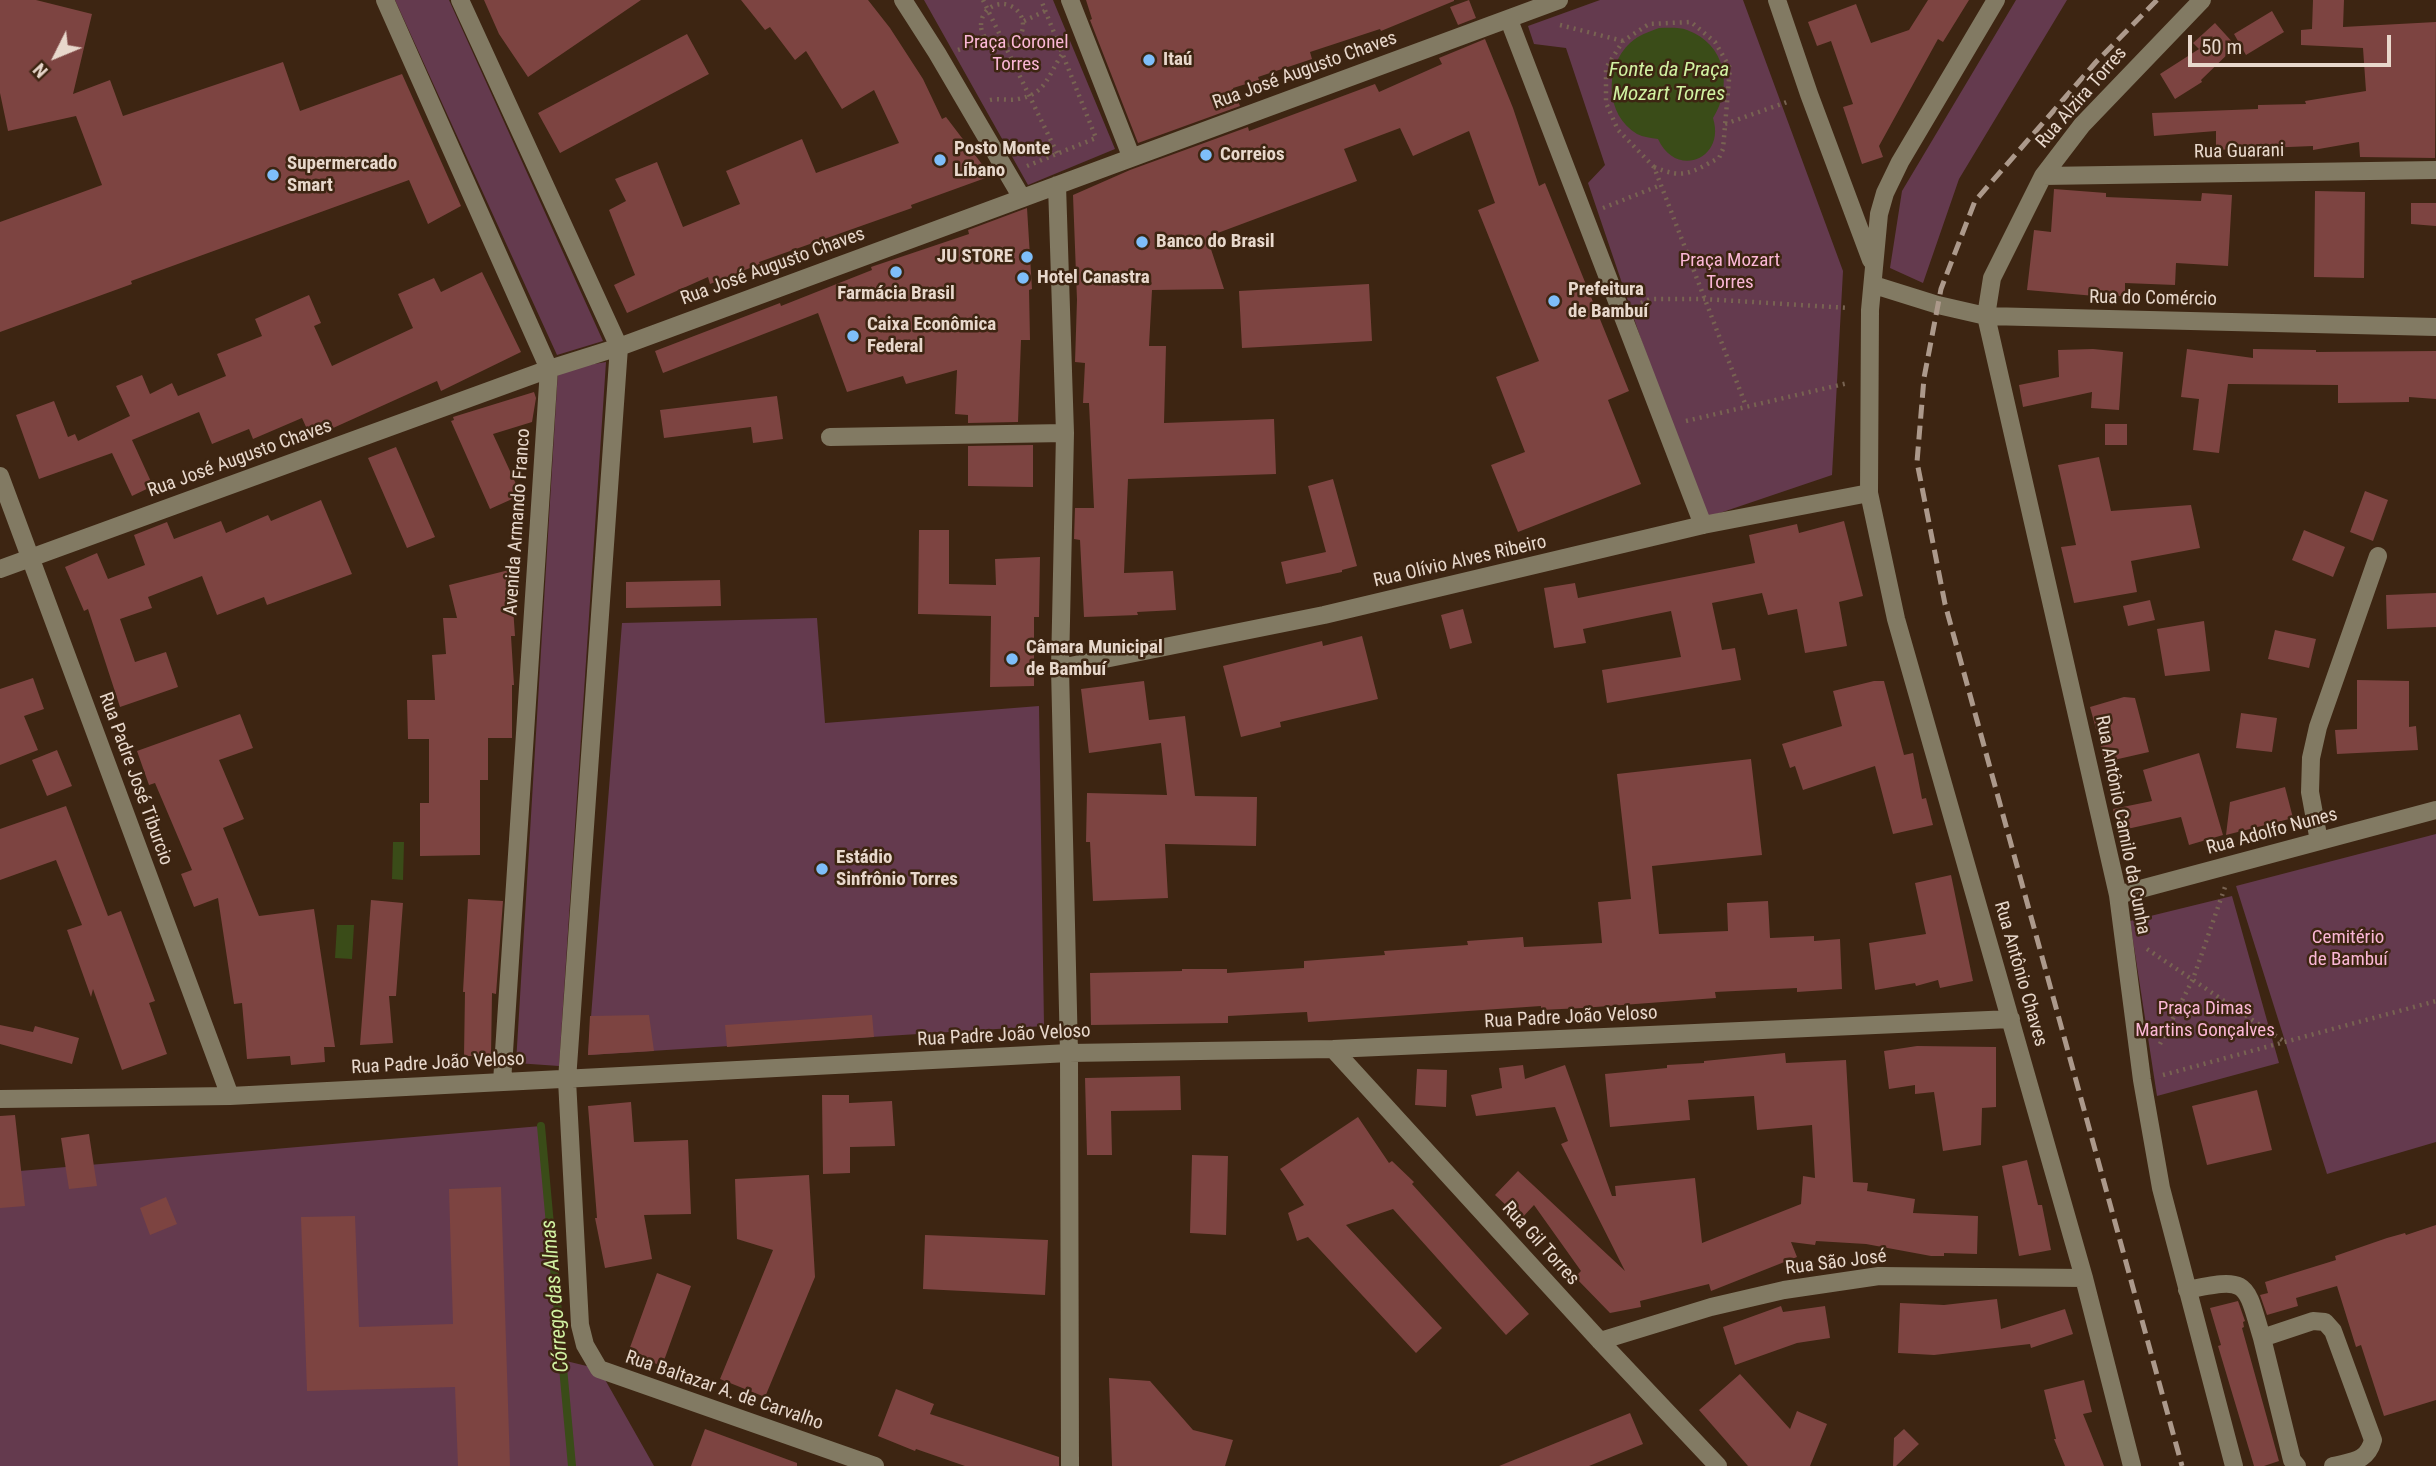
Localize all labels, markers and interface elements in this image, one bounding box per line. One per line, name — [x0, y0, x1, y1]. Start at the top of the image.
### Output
north arrow — [21, 21, 91, 91]
scale bar — [2191, 21, 2394, 65]
street label: Rua José Augusto Chaves — [1210, 27, 1400, 115]
park label: Praça Coronel Torres — [963, 32, 1069, 76]
text: 50 m — [2201, 35, 2242, 59]
street label: Rua Alzira Torres — [2032, 43, 2132, 153]
place label: Itaú — [1163, 49, 1192, 71]
marker: Itaú — [1141, 52, 1157, 68]
water label: Fonte da Praça Mozart Torres — [1609, 58, 1729, 108]
text: N — [28, 59, 53, 83]
place label: Posto Monte Líbano — [954, 138, 1050, 182]
street label: Rua Guarani — [2194, 140, 2284, 164]
place label: Correios — [1220, 144, 1285, 166]
marker: Correios — [1198, 147, 1214, 163]
marker: Posto Monte Líbano — [932, 152, 948, 168]
place label: Supermercado Smart — [287, 153, 397, 197]
marker: Supermercado Smart — [265, 167, 281, 183]
street label: Rua José Augusto Chaves — [678, 223, 868, 311]
place label: Banco do Brasil — [1156, 231, 1275, 253]
marker: Banco do Brasil — [1134, 234, 1150, 250]
place label: JU STORE — [937, 246, 1013, 268]
marker: JU STORE — [1019, 249, 1035, 265]
park label: Praça Mozart Torres — [1680, 250, 1780, 294]
marker: Farmácia Brasil — [888, 264, 904, 280]
place label: Hotel Canastra — [1037, 267, 1150, 289]
marker: Hotel Canastra — [1015, 270, 1031, 286]
place label: Prefeitura de Bambuí — [1568, 279, 1648, 323]
place label: Farmácia Brasil — [837, 283, 955, 305]
street label: Rua do Comércio — [2089, 286, 2217, 312]
marker: Prefeitura de Bambuí — [1546, 293, 1562, 309]
place label: Caixa Econômica Federal — [867, 314, 996, 358]
marker: Caixa Econômica Federal — [845, 328, 861, 344]
street label: Rua José Augusto Chaves — [145, 415, 335, 503]
street label: Avenida Armando Franco — [500, 428, 536, 616]
street label: Rua Olívio Alves Ribeiro — [1371, 531, 1549, 593]
place label: Câmara Municipal de Bambuí — [1026, 637, 1163, 681]
marker: Câmara Municipal de Bambuí — [1004, 651, 1020, 667]
street label: Rua Padre José Tiburcio — [93, 689, 177, 869]
street label: Rua Antônio Camilo da Cunha — [2090, 714, 2154, 936]
street label: Rua Adolfo Nunes — [2204, 804, 2340, 860]
place label: Estádio Sinfrônio Torres — [836, 847, 958, 891]
marker: Estádio Sinfrônio Torres — [814, 861, 830, 877]
street label: Rua Antônio Chaves — [1988, 899, 2052, 1049]
park label: Cemitério de Bambuí — [2308, 927, 2388, 971]
park label: Praça Dimas Martins Gonçalves — [2135, 998, 2275, 1042]
street label: Rua Padre João Veloso — [1484, 1002, 1658, 1034]
street label: Rua Padre João Veloso — [917, 1020, 1091, 1052]
street label: Rua Padre João Veloso — [351, 1048, 525, 1080]
street label: Rua Gil Torres — [1497, 1198, 1583, 1290]
water label: Córrego das Almas — [537, 1219, 575, 1373]
street label: Rua São José — [1784, 1245, 1888, 1281]
street label: Rua Baltazar A. de Carvalho — [622, 1346, 826, 1436]

